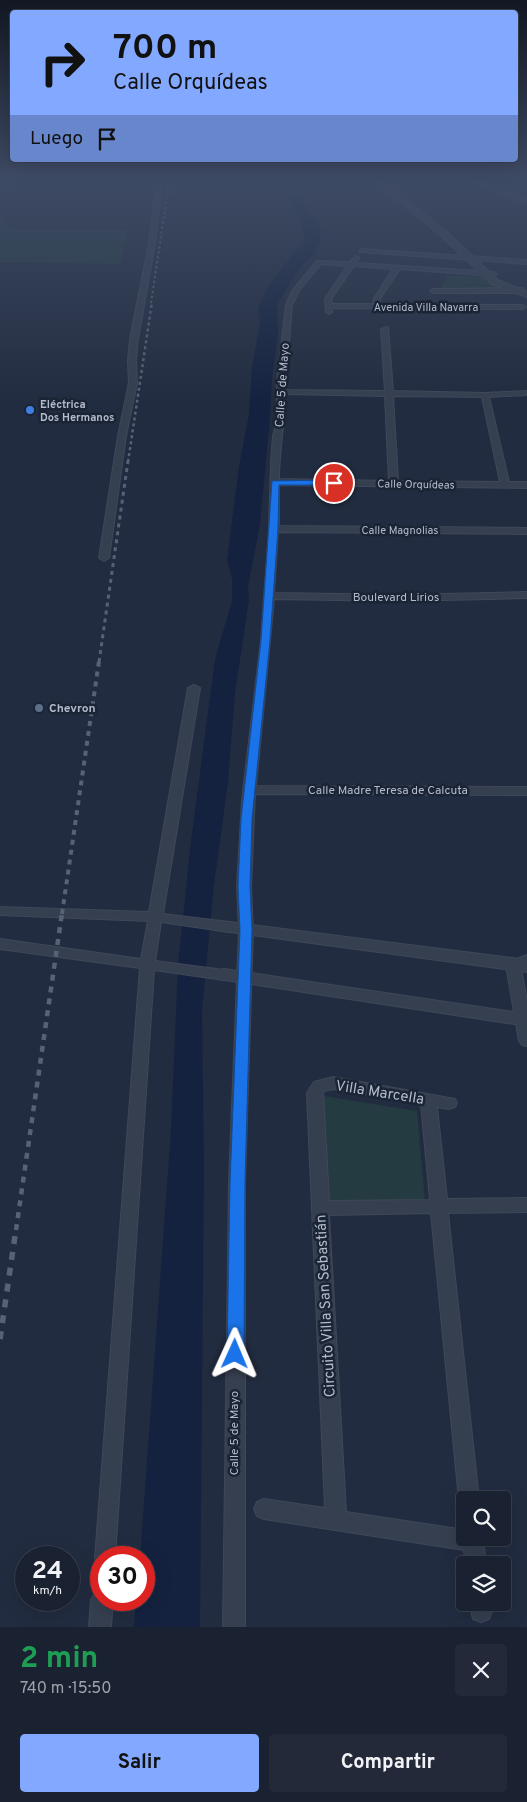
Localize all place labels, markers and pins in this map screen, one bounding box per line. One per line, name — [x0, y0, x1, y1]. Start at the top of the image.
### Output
place label: Eléctrica Dos Hermanos — [40, 398, 114, 425]
marker: Eléctrica Dos Hermanos — [24, 404, 36, 416]
pin — [313, 462, 355, 504]
place label: Chevron — [49, 701, 96, 717]
marker: Chevron — [33, 702, 45, 714]

